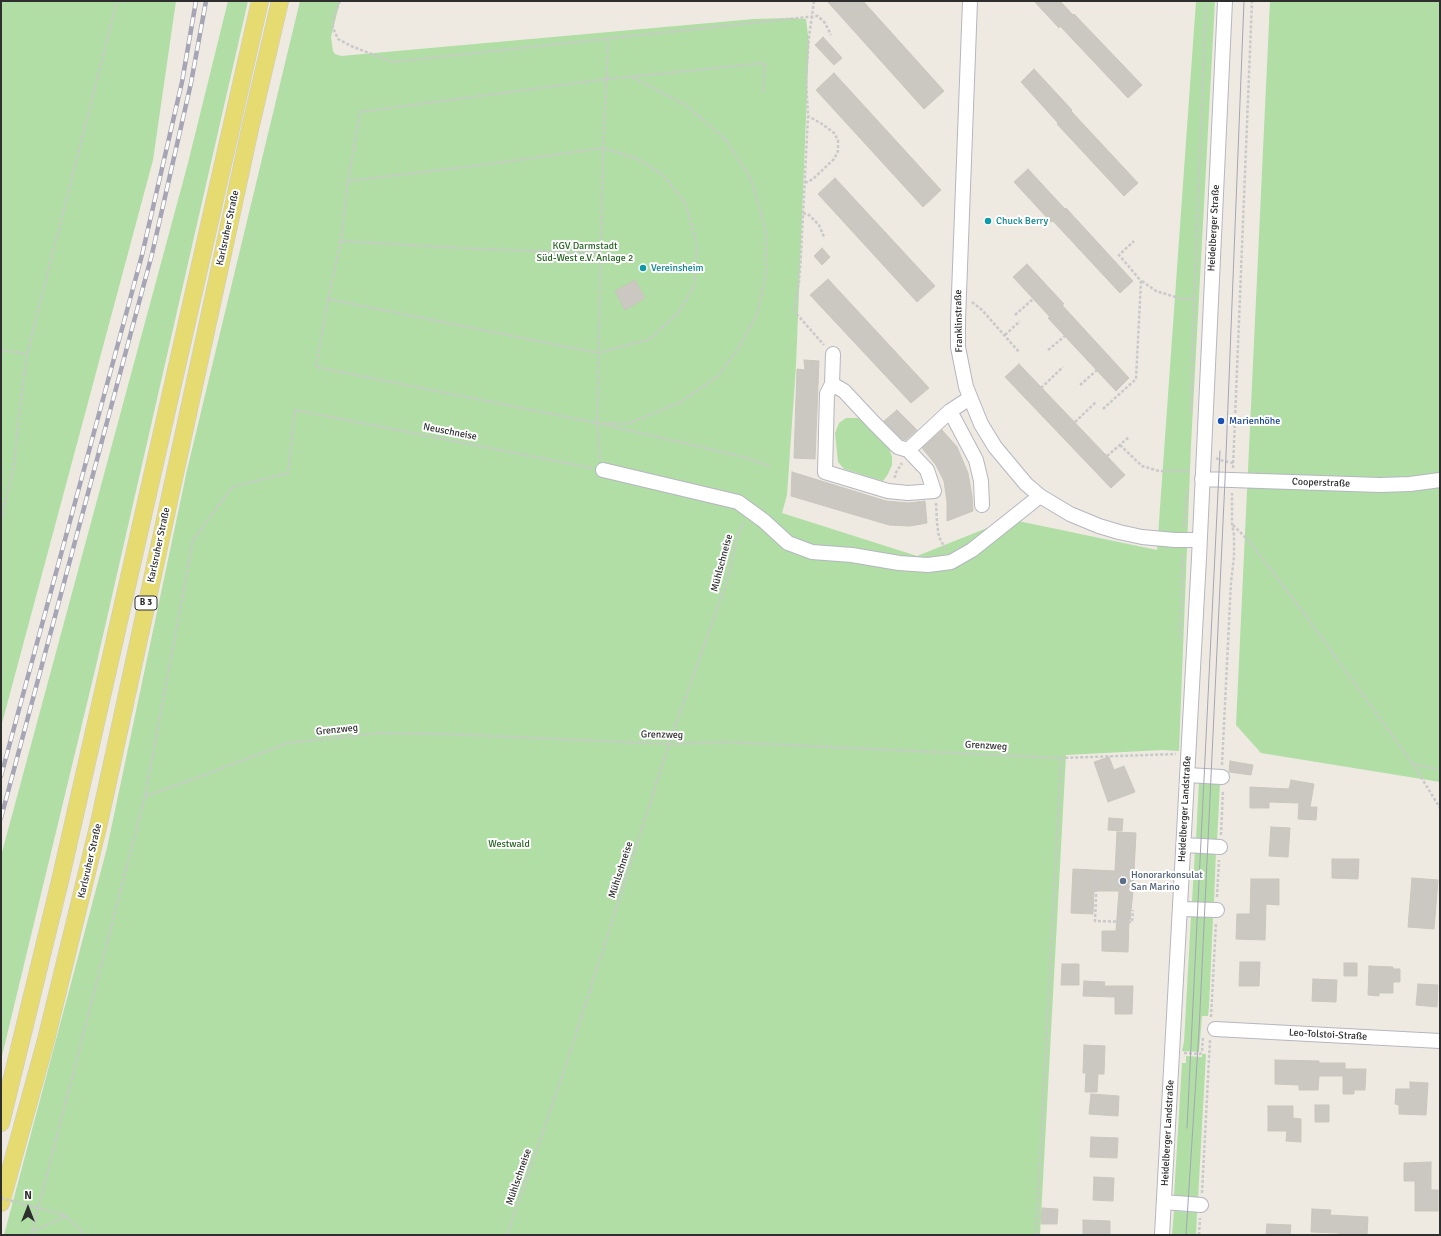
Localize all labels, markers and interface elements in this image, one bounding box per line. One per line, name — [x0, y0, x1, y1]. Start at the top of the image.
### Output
street label: Heidelberger Straße — [1206, 184, 1222, 272]
street label: Karlsruher Straße — [214, 189, 242, 267]
place label: Chuck Berry — [996, 215, 1048, 227]
marker: Chuck Berry — [983, 216, 993, 226]
park label: KGV Darmstadt Süd-West e.V. Anlage 2 — [537, 240, 633, 264]
place label: Vereinsheim — [651, 262, 703, 274]
marker: Vereinsheim — [638, 263, 648, 273]
street label: Franklinstraße — [952, 289, 966, 353]
place label: Marienhöhe — [1229, 415, 1280, 427]
marker: Marienhöhe — [1216, 416, 1226, 426]
street label: Neuschneise — [422, 421, 478, 443]
street label: Cooperstraße — [1292, 476, 1350, 490]
street label: Karlsruher Straße — [145, 506, 173, 584]
street label: Mühlschneise — [709, 533, 735, 593]
road number: B 3 — [135, 596, 157, 610]
street label: Grenzweg — [315, 722, 359, 738]
street label: Grenzweg — [641, 729, 683, 741]
street label: Grenzweg — [965, 739, 1007, 753]
street label: Heidelberger Landstraße — [1176, 756, 1194, 862]
street label: Karlsruher Straße — [76, 822, 104, 900]
park label: Westwald — [488, 838, 530, 850]
street label: Mühlschneise — [606, 840, 636, 900]
place label: Honorarkonsulat San Marino — [1131, 869, 1203, 892]
marker: Honorarkonsulat San Marino — [1118, 876, 1128, 886]
street label: Leo-Tolstoi-Straße — [1288, 1027, 1368, 1043]
street label: Heidelberger Landstraße — [1159, 1080, 1177, 1186]
street label: Mühlschneise — [504, 1147, 534, 1207]
north arrow — [8, 1188, 48, 1228]
text: N — [24, 1189, 32, 1202]

